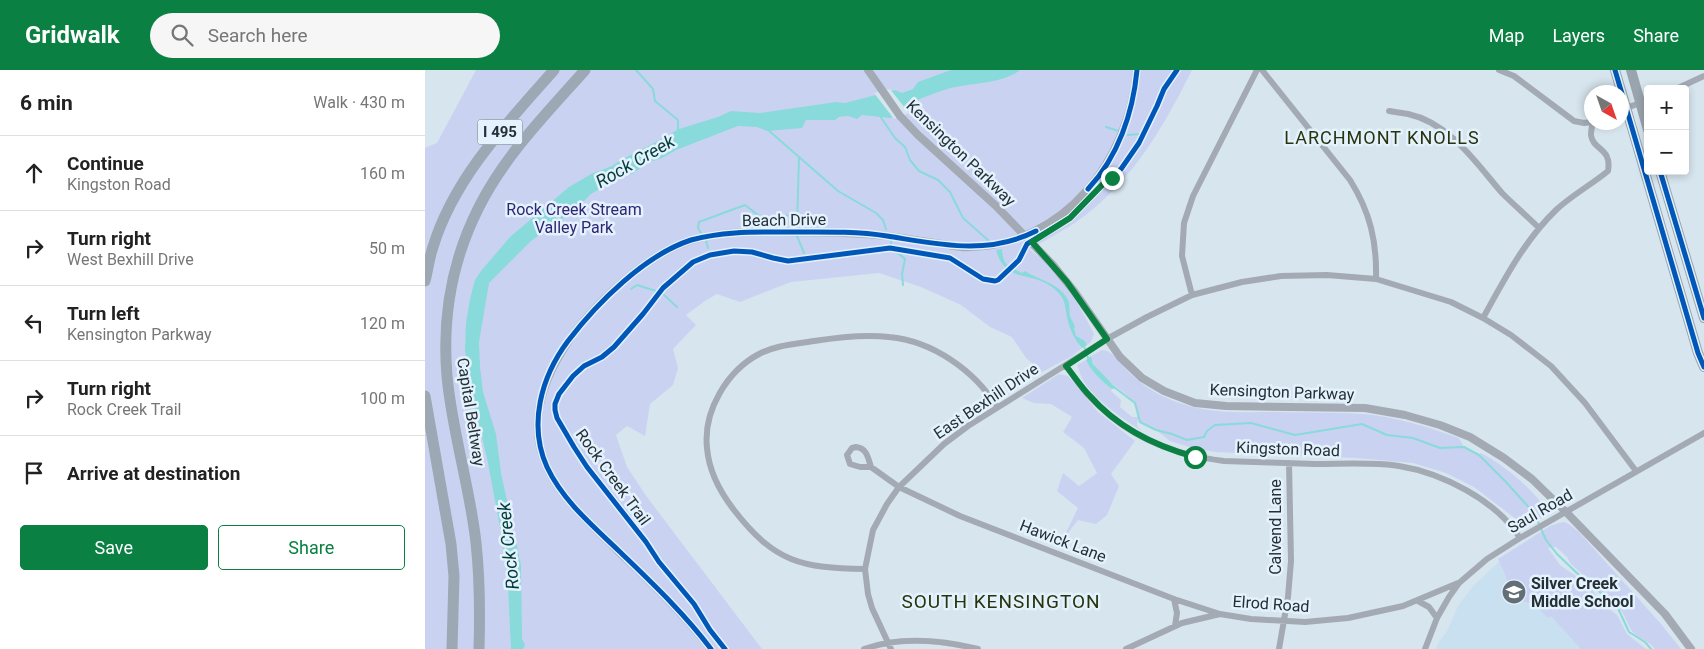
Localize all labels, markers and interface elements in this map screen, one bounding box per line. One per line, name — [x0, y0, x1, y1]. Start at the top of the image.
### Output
search box — [150, 13, 500, 58]
text: Gridwalk — [25, 21, 120, 49]
icon: search — [168, 21, 196, 49]
text: Search here — [208, 24, 308, 47]
text: Map — [1489, 25, 1524, 46]
text: Layers — [1552, 25, 1605, 46]
text: Share — [1633, 25, 1679, 46]
north arrow — [1584, 85, 1629, 130]
map controls — [1644, 85, 1689, 175]
button: + — [1644, 85, 1689, 130]
text: 6 min — [20, 91, 73, 115]
text: Walk · 430 m — [313, 93, 405, 112]
street label: Kensington Parkway — [902, 96, 1020, 210]
road number: I 495 — [477, 120, 523, 144]
district label: LARCHMONT KNOLLS — [1284, 127, 1480, 148]
water label: Rock Creek — [592, 129, 679, 192]
button: − — [1644, 130, 1689, 175]
text: Continue — [67, 152, 144, 175]
icon: ahead — [20, 159, 48, 187]
text: 160 m — [360, 164, 405, 183]
route end — [1101, 167, 1124, 190]
text: Kingston Road — [67, 175, 171, 194]
park label: Rock Creek Stream Valley Park — [506, 200, 642, 237]
street label: Beach Drive — [742, 210, 826, 230]
text: Turn right — [67, 227, 151, 250]
icon: right — [20, 234, 48, 262]
text: 50 m — [369, 239, 405, 258]
text: West Bexhill Drive — [67, 250, 194, 269]
text: Turn left — [67, 302, 140, 325]
icon: left — [20, 309, 48, 337]
text: 120 m — [360, 314, 405, 333]
text: Kensington Parkway — [67, 325, 212, 344]
street label: Capital Beltway — [453, 356, 489, 468]
street label: East Bexhill Drive — [930, 359, 1042, 443]
text: Turn right — [67, 377, 151, 400]
street label: Kensington Parkway — [1209, 380, 1355, 404]
icon: right — [20, 384, 48, 412]
text: 100 m — [360, 389, 405, 408]
text: Rock Creek Trail — [67, 400, 181, 419]
street label: Rock Creek Trail — [572, 425, 654, 529]
street label: Kingston Road — [1236, 438, 1340, 460]
route start — [1184, 446, 1207, 469]
icon: arrive — [20, 459, 48, 487]
text: Arrive at destination — [67, 462, 240, 485]
street label: Calvend Lane — [1266, 479, 1285, 575]
street label: Saul Road — [1504, 485, 1576, 537]
water label: Rock Creek — [493, 500, 523, 591]
street label: Hawick Lane — [1017, 516, 1109, 566]
button: Save — [20, 525, 208, 570]
button: Share — [218, 525, 405, 570]
place label: Silver Creek Middle School — [1531, 574, 1634, 611]
school or university icon: Silver Creek Middle School — [1501, 579, 1527, 605]
district label: SOUTH KENSINGTON — [901, 590, 1101, 613]
street label: Elrod Road — [1232, 592, 1310, 616]

